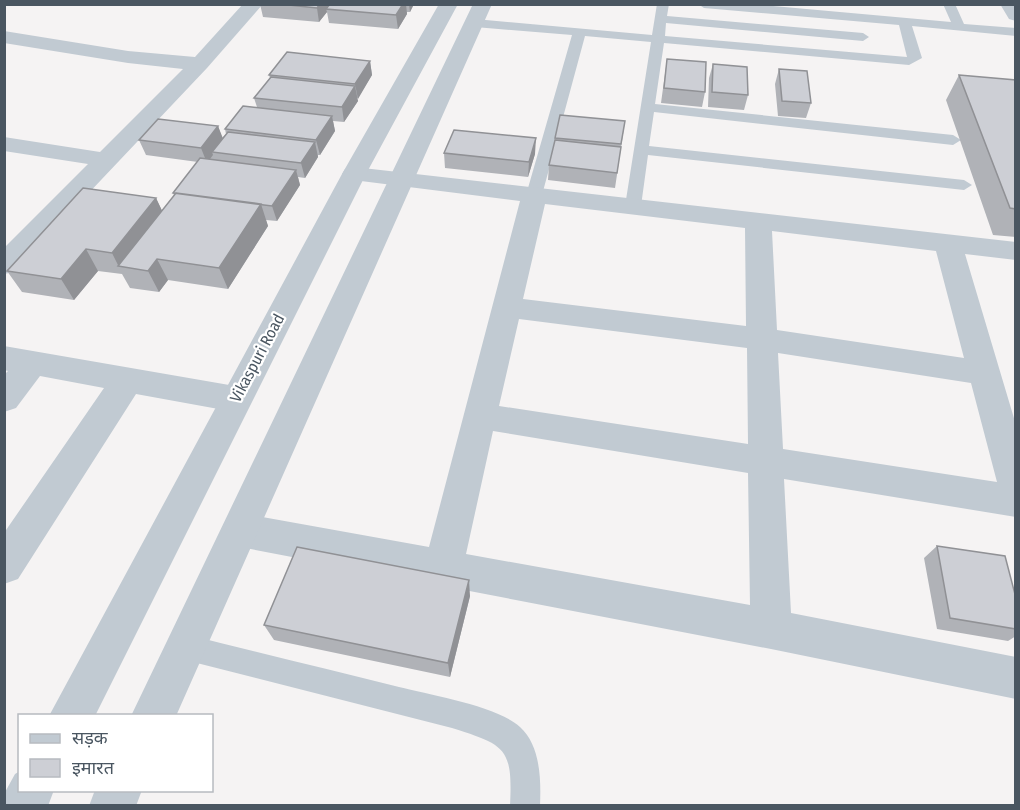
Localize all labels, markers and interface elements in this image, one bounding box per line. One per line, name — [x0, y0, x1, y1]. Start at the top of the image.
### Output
street label: Vikaspuri Road — [226, 311, 288, 405]
legend — [18, 714, 213, 792]
text: सड़क — [72, 727, 109, 749]
text: इमारत — [72, 757, 115, 779]

